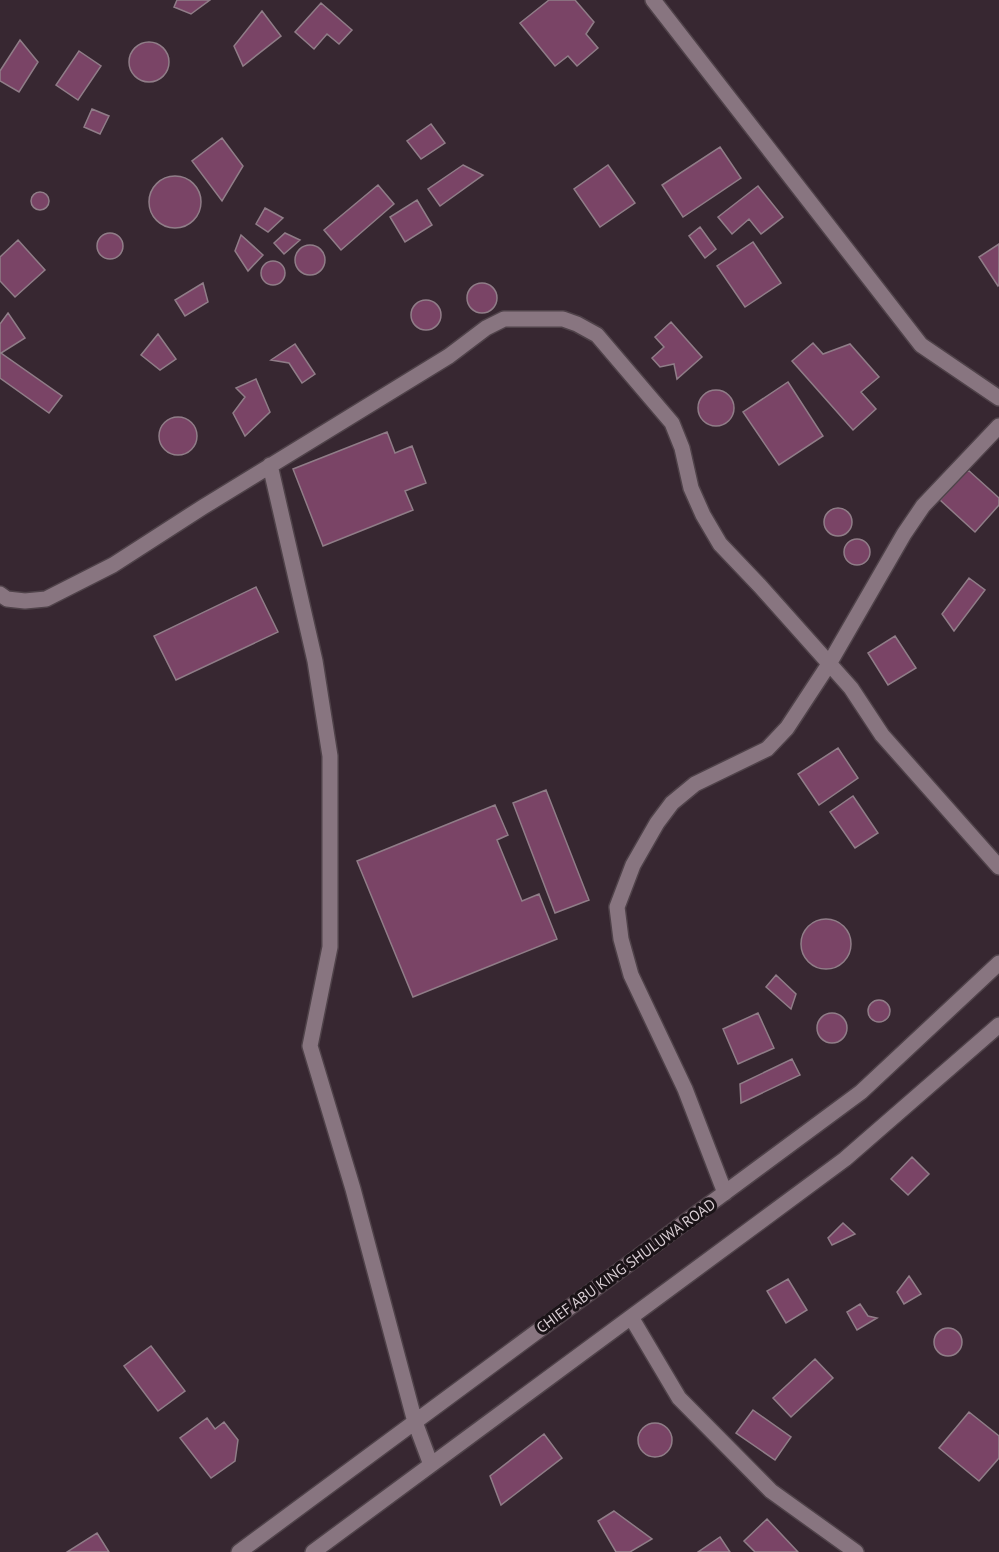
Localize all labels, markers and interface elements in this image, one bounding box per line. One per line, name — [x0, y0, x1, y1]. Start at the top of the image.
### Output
street label: CHIEF ABU KING SHULUWA ROAD — [532, 1194, 719, 1337]

